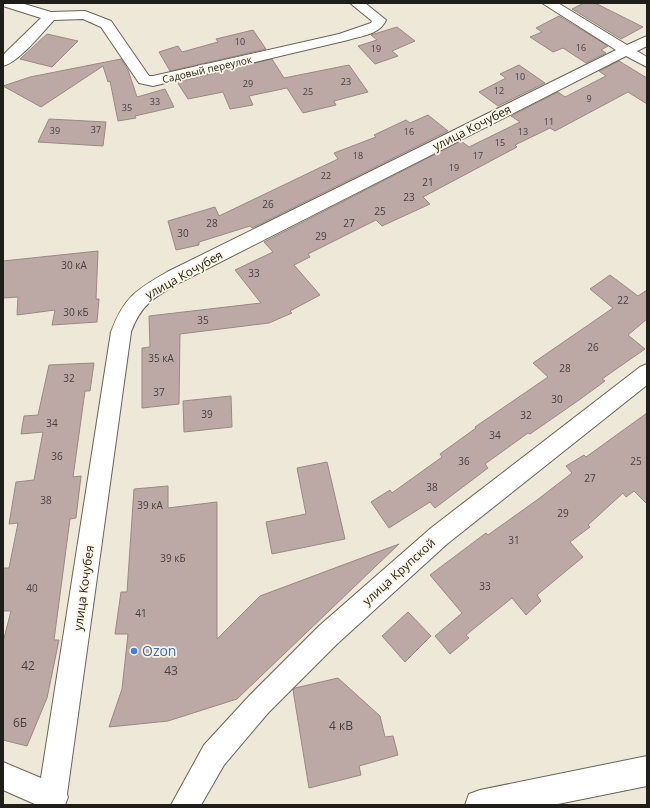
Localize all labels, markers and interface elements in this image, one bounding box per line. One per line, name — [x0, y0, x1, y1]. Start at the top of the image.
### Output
house number: 10 — [235, 35, 245, 48]
house number: 16 — [576, 41, 586, 54]
house number: 19 — [371, 42, 381, 55]
street label: Садовый переулок — [161, 52, 254, 86]
house number: 10 — [515, 70, 525, 83]
house number: 23 — [341, 75, 351, 88]
house number: 29 — [243, 77, 253, 90]
house number: 12 — [494, 84, 504, 97]
house number: 25 — [303, 85, 313, 98]
house number: 9 — [586, 92, 592, 105]
house number: 33 — [150, 95, 160, 108]
street label: улица Кочубея — [430, 100, 514, 155]
house number: 35 — [122, 101, 132, 114]
house number: 11 — [544, 115, 554, 128]
house number: 37 — [91, 123, 101, 136]
house number: 39 — [50, 124, 60, 137]
house number: 16 — [404, 125, 414, 138]
house number: 13 — [518, 125, 528, 138]
house number: 15 — [495, 136, 505, 149]
house number: 18 — [353, 149, 363, 162]
house number: 17 — [473, 149, 483, 162]
house number: 19 — [449, 161, 459, 174]
house number: 22 — [321, 169, 331, 182]
house number: 21 — [422, 175, 434, 189]
house number: 23 — [403, 190, 415, 204]
house number: 26 — [262, 197, 274, 211]
house number: 25 — [374, 204, 386, 218]
house number: 28 — [206, 216, 218, 230]
house number: 27 — [343, 216, 355, 230]
house number: 30 — [177, 226, 189, 240]
house number: 29 — [315, 229, 327, 243]
street label: улица Кочубея — [142, 246, 226, 303]
house number: 30 кА — [61, 258, 87, 272]
house number: 33 — [248, 266, 260, 280]
house number: 22 — [617, 293, 629, 307]
house number: 30 кБ — [63, 305, 89, 319]
house number: 35 — [197, 313, 209, 327]
house number: 26 — [587, 340, 599, 354]
house number: 35 кА — [148, 351, 174, 365]
house number: 28 — [559, 361, 571, 375]
house number: 32 — [63, 371, 75, 385]
house number: 37 — [153, 385, 165, 399]
house number: 30 — [551, 392, 563, 406]
house number: 39 — [201, 407, 213, 421]
house number: 32 — [520, 408, 532, 422]
house number: 34 — [46, 416, 58, 430]
house number: 34 — [489, 428, 501, 442]
house number: 36 — [51, 449, 63, 463]
house number: 36 — [458, 454, 470, 468]
house number: 25 — [630, 454, 642, 468]
house number: 27 — [584, 471, 596, 485]
house number: 38 — [426, 480, 438, 494]
house number: 38 — [40, 493, 52, 507]
house number: 39 кА — [137, 498, 163, 512]
house number: 29 — [557, 506, 569, 520]
house number: 31 — [508, 533, 520, 547]
street label: улица Крупской — [359, 534, 439, 609]
street label: улица Кочубея — [69, 544, 98, 632]
house number: 39 кБ — [160, 551, 186, 565]
house number: 33 — [479, 579, 491, 593]
house number: 40 — [26, 581, 38, 595]
house number: 41 — [135, 606, 147, 620]
place label: Ozon — [142, 641, 176, 660]
marker: Ozon — [129, 646, 139, 656]
house number: 42 — [21, 657, 35, 674]
house number: 43 — [164, 662, 178, 679]
house number: 6Б — [13, 714, 27, 731]
house number: 4 кВ — [329, 717, 353, 734]

